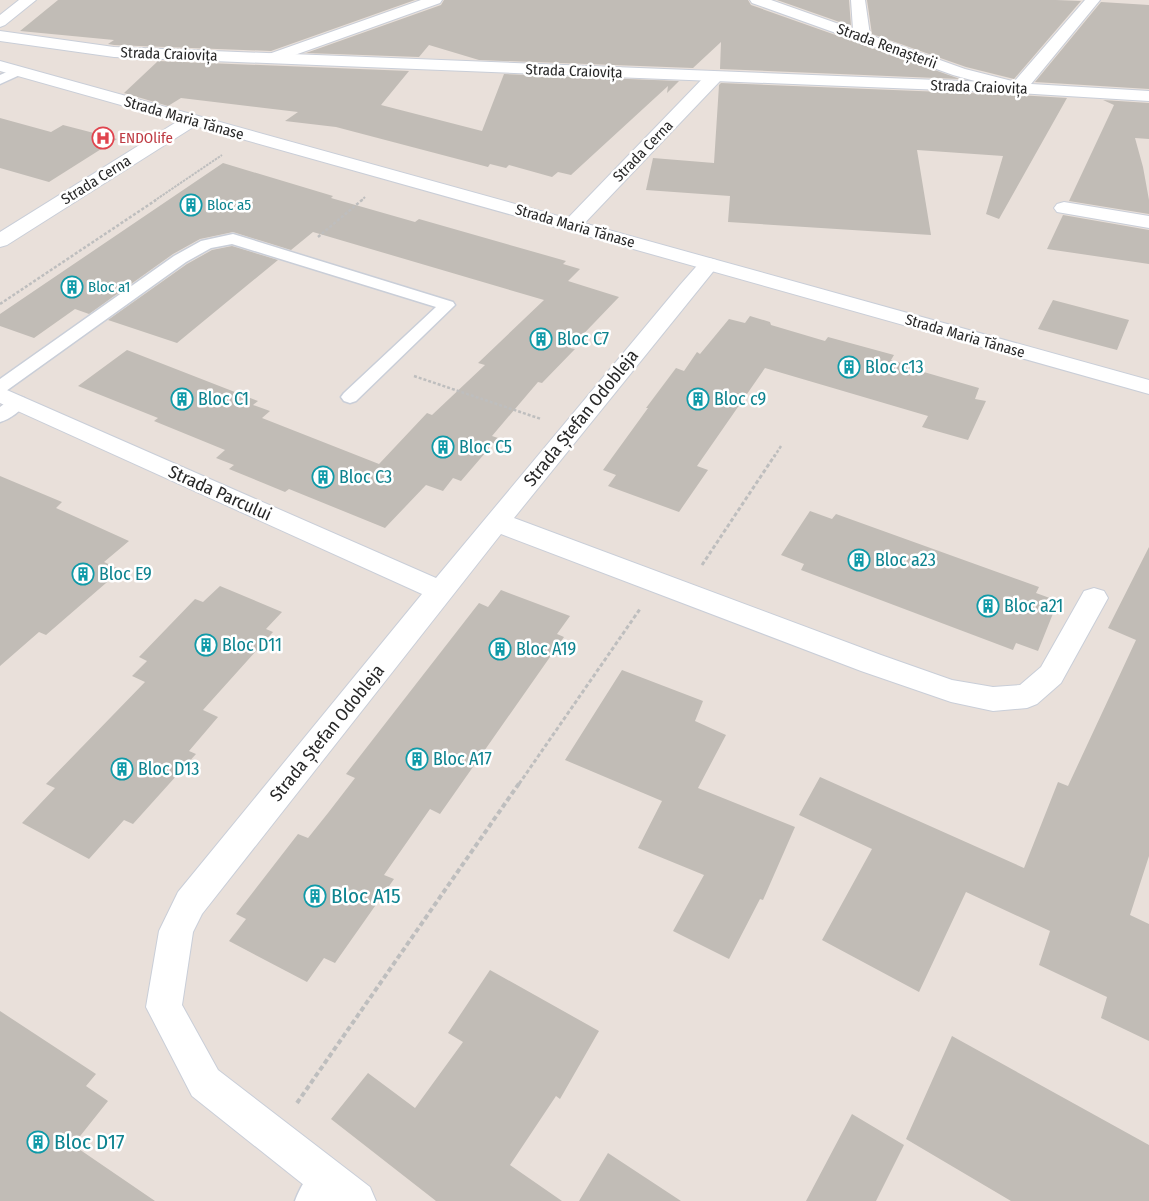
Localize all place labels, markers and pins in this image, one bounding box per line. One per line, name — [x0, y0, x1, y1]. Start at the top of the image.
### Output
hospital icon: ENDOlife — [91, 126, 115, 150]
place label: ENDOlife — [119, 129, 173, 147]
building icon: Bloc a5 — [179, 193, 203, 217]
place label: Bloc a5 — [207, 196, 251, 214]
building icon: Bloc a1 — [60, 275, 84, 299]
place label: Bloc a1 — [88, 278, 130, 296]
building icon: Bloc C7 — [529, 327, 553, 351]
place label: Bloc C7 — [557, 328, 609, 350]
building icon: Bloc c13 — [837, 355, 861, 379]
place label: Bloc c13 — [865, 356, 924, 378]
building icon: Bloc C1 — [170, 387, 194, 411]
building icon: Bloc c9 — [686, 387, 710, 411]
place label: Bloc C1 — [198, 388, 249, 410]
place label: Bloc c9 — [714, 388, 766, 410]
building icon: Bloc C5 — [431, 435, 455, 459]
place label: Bloc C5 — [459, 436, 512, 458]
building icon: Bloc C3 — [311, 465, 335, 489]
place label: Bloc C3 — [339, 466, 392, 488]
building icon: Bloc a23 — [847, 548, 871, 572]
place label: Bloc a23 — [875, 549, 936, 571]
building icon: Bloc E9 — [71, 562, 95, 586]
place label: Bloc E9 — [99, 563, 152, 585]
building icon: Bloc a21 — [976, 594, 1000, 618]
place label: Bloc a21 — [1004, 595, 1063, 617]
building icon: Bloc D11 — [194, 633, 218, 657]
place label: Bloc D11 — [222, 634, 282, 656]
building icon: Bloc A19 — [488, 637, 512, 661]
place label: Bloc A19 — [516, 638, 576, 660]
building icon: Bloc A17 — [405, 747, 429, 771]
place label: Bloc A17 — [433, 748, 492, 770]
building icon: Bloc D13 — [110, 757, 134, 781]
place label: Bloc D13 — [138, 758, 199, 780]
place label: Bloc A15 — [331, 883, 401, 909]
building icon: Bloc A15 — [303, 884, 327, 908]
place label: Bloc D17 — [54, 1129, 125, 1155]
building icon: Bloc D17 — [26, 1130, 50, 1154]

